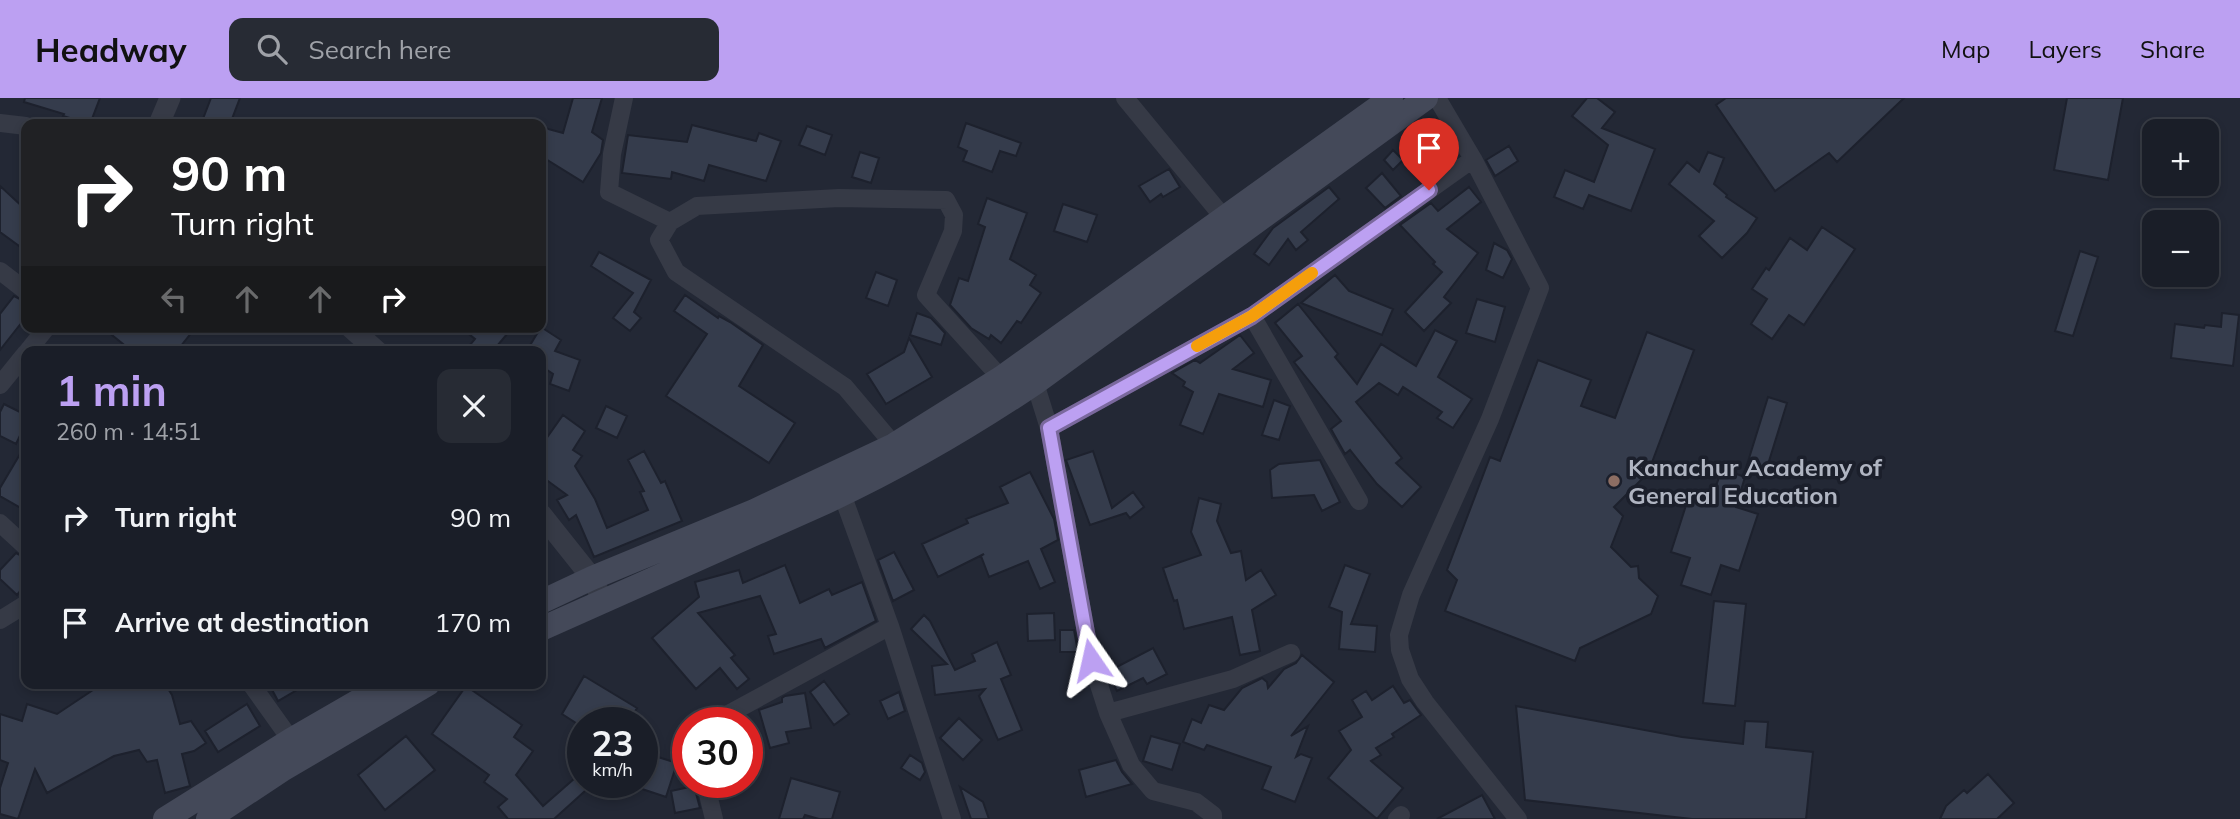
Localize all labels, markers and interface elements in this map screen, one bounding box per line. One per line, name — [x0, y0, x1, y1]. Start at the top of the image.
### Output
search box — [229, 18, 719, 81]
text: Headway — [35, 29, 187, 70]
icon: search — [253, 30, 291, 68]
text: Search here — [309, 33, 451, 66]
text: Map — [1941, 34, 1990, 64]
text: Layers — [2028, 34, 2102, 64]
text: Share — [2140, 34, 2205, 64]
pin — [1399, 118, 1459, 190]
map controls — [2142, 119, 2219, 287]
button: + — [2142, 119, 2219, 196]
icon: arrive — [1410, 129, 1448, 167]
text: 90 m — [171, 142, 287, 203]
icon: right — [56, 147, 147, 238]
text: Turn right — [171, 203, 314, 243]
button: − — [2142, 210, 2219, 287]
icon: left — [155, 280, 193, 318]
icon: ahead — [228, 280, 266, 318]
icon: ahead — [301, 280, 339, 318]
icon: right — [374, 280, 412, 318]
text: 1 min — [56, 364, 167, 417]
button: close — [437, 369, 511, 443]
text: 260 m · 14:51 — [56, 417, 201, 446]
place label: Kanachur Academy of General Education — [1628, 452, 1883, 510]
marker: Kanachur Academy of General Education — [1606, 473, 1622, 489]
icon: right — [56, 499, 94, 537]
text: Turn right — [115, 501, 236, 534]
text: 90 m — [450, 501, 511, 534]
icon: arrive — [56, 604, 94, 642]
text: Arrive at destination — [115, 606, 370, 639]
text: 170 m — [435, 606, 511, 639]
position arrow — [1054, 623, 1128, 697]
speed limit sign: 30 — [672, 707, 763, 798]
text: 23 — [591, 721, 634, 765]
text: km/h — [592, 758, 633, 781]

